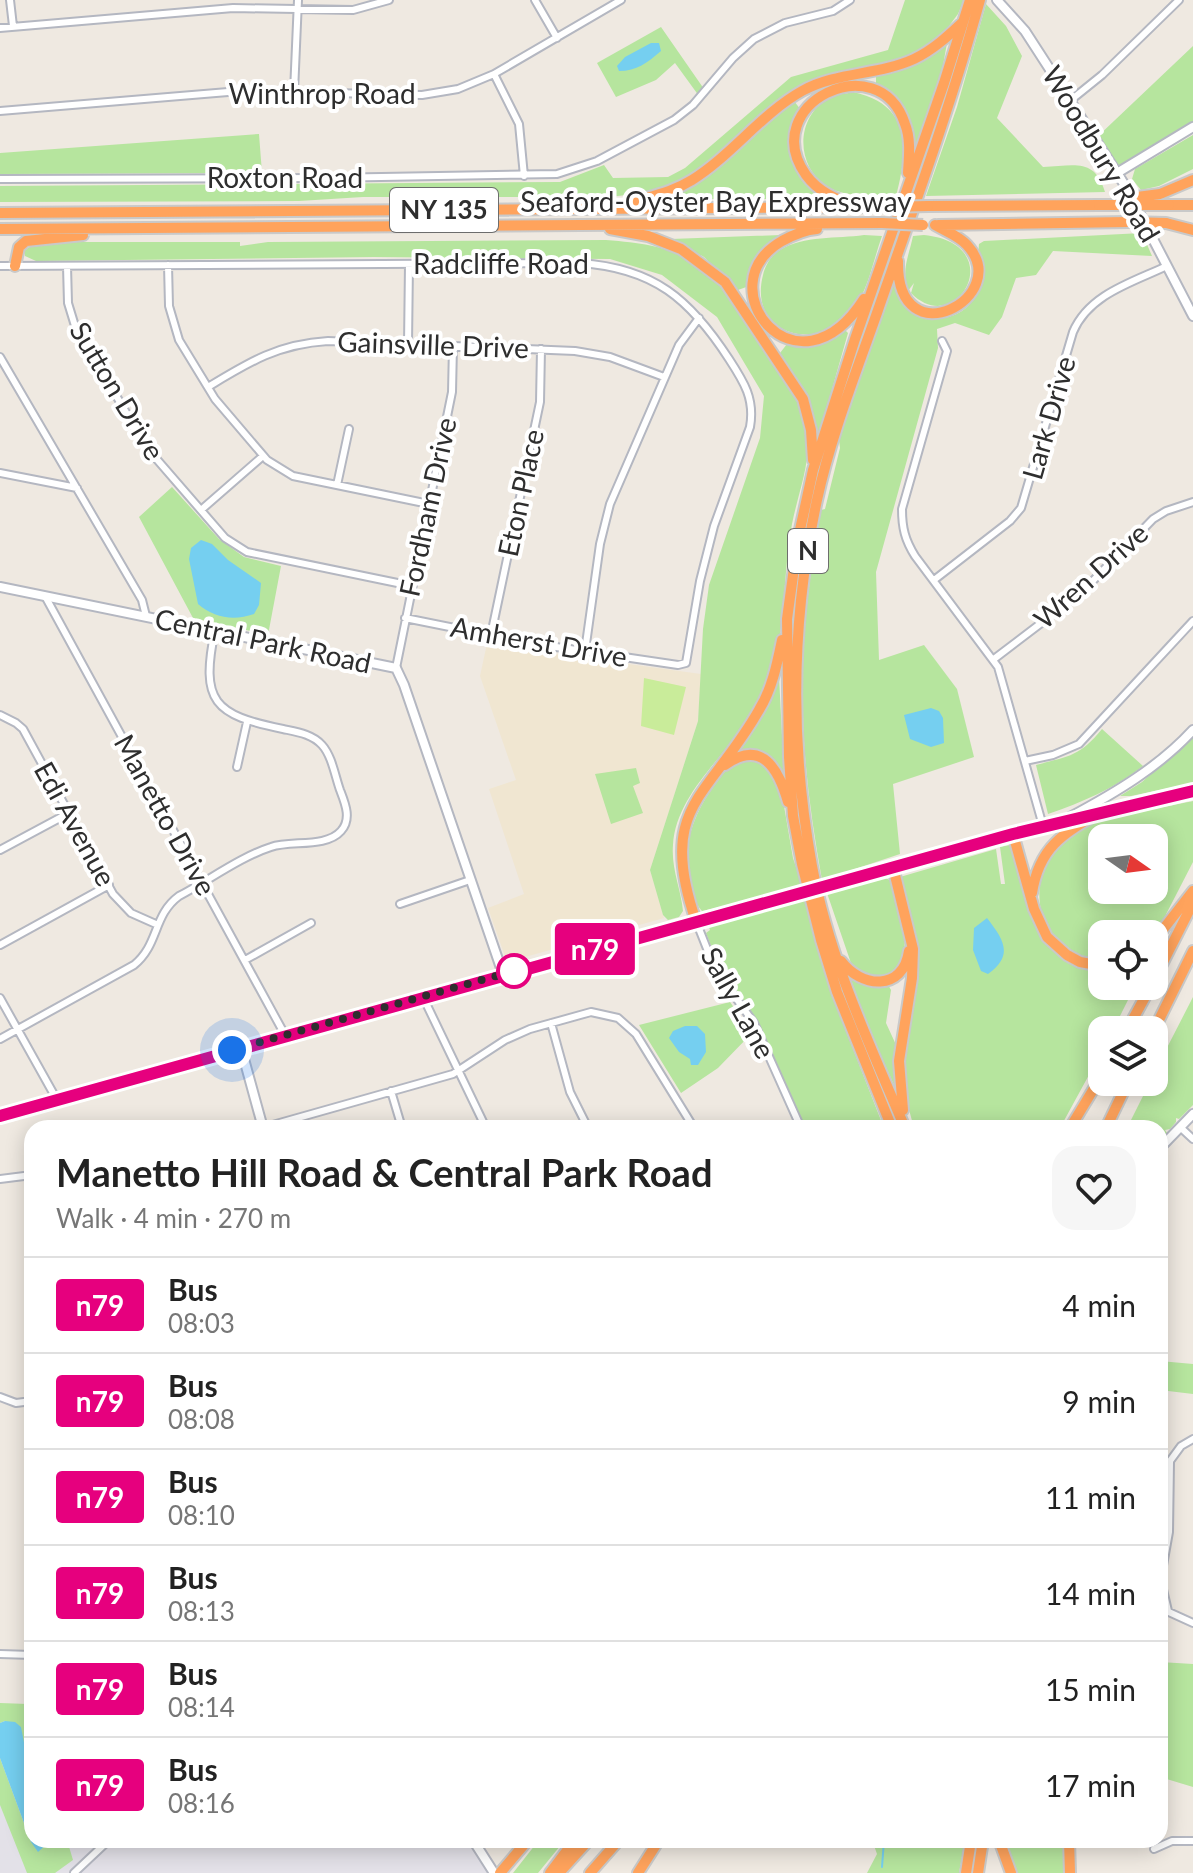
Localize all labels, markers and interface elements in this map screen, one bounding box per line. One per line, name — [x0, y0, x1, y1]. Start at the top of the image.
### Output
street label: Woodbury Road — [1036, 59, 1168, 248]
street label: Winthrop Road — [228, 76, 416, 110]
street label: Roxton Road — [207, 160, 363, 194]
street label: Seaford-Oyster Bay Expressway — [520, 184, 912, 218]
road number: NY 135 — [390, 188, 498, 232]
street label: Radcliffe Road — [413, 246, 589, 280]
street label: Sutton Drive — [63, 315, 172, 466]
street label: Gainsville Drive — [337, 324, 529, 364]
street label: Lark Drive — [1014, 352, 1082, 483]
street label: Fordham Drive — [391, 414, 463, 599]
street label: Eton Place — [490, 426, 550, 560]
street label: Wren Drive — [1026, 515, 1154, 635]
road number: N — [788, 529, 828, 573]
street label: Central Park Road — [152, 600, 374, 680]
street label: Amherst Drive — [448, 609, 630, 673]
street label: Manetto Drive — [108, 728, 224, 901]
street label: Edi Avenue — [28, 755, 124, 892]
north arrow — [1088, 824, 1168, 904]
map controls — [1088, 824, 1168, 1096]
button: locate — [1088, 920, 1168, 1000]
line badge: n79 — [549, 923, 641, 975]
text: n79 — [571, 932, 619, 966]
street label: Sally Lane — [694, 941, 783, 1064]
unlabelled marker — [497, 954, 531, 988]
button: layers — [1088, 1016, 1168, 1096]
your location — [212, 1030, 252, 1070]
button: heart — [1052, 1146, 1136, 1230]
text: Manetto Hill Road & Central Park Road — [56, 1149, 712, 1195]
text: Walk · 4 min · 270 m — [56, 1202, 291, 1234]
text: Bus — [168, 1271, 218, 1307]
text: 4 min — [1062, 1287, 1136, 1323]
text: n79 — [76, 1288, 124, 1322]
text: 08:03 — [168, 1307, 235, 1339]
text: Bus — [168, 1367, 218, 1403]
text: 9 min — [1062, 1383, 1136, 1419]
text: n79 — [76, 1384, 124, 1418]
text: 08:08 — [168, 1403, 235, 1435]
text: Bus — [168, 1463, 218, 1499]
text: 11 min — [1045, 1479, 1136, 1515]
text: n79 — [76, 1480, 124, 1514]
text: 08:10 — [168, 1499, 235, 1531]
text: Bus — [168, 1559, 218, 1595]
text: 14 min — [1045, 1575, 1136, 1611]
text: n79 — [76, 1576, 124, 1610]
text: 08:13 — [168, 1595, 235, 1627]
text: Bus — [168, 1655, 218, 1691]
text: 15 min — [1045, 1671, 1136, 1707]
text: n79 — [76, 1672, 124, 1706]
text: 08:14 — [168, 1691, 235, 1723]
text: Bus — [168, 1751, 218, 1787]
text: 17 min — [1045, 1767, 1136, 1803]
text: n79 — [76, 1768, 124, 1802]
text: 08:16 — [168, 1787, 235, 1819]

